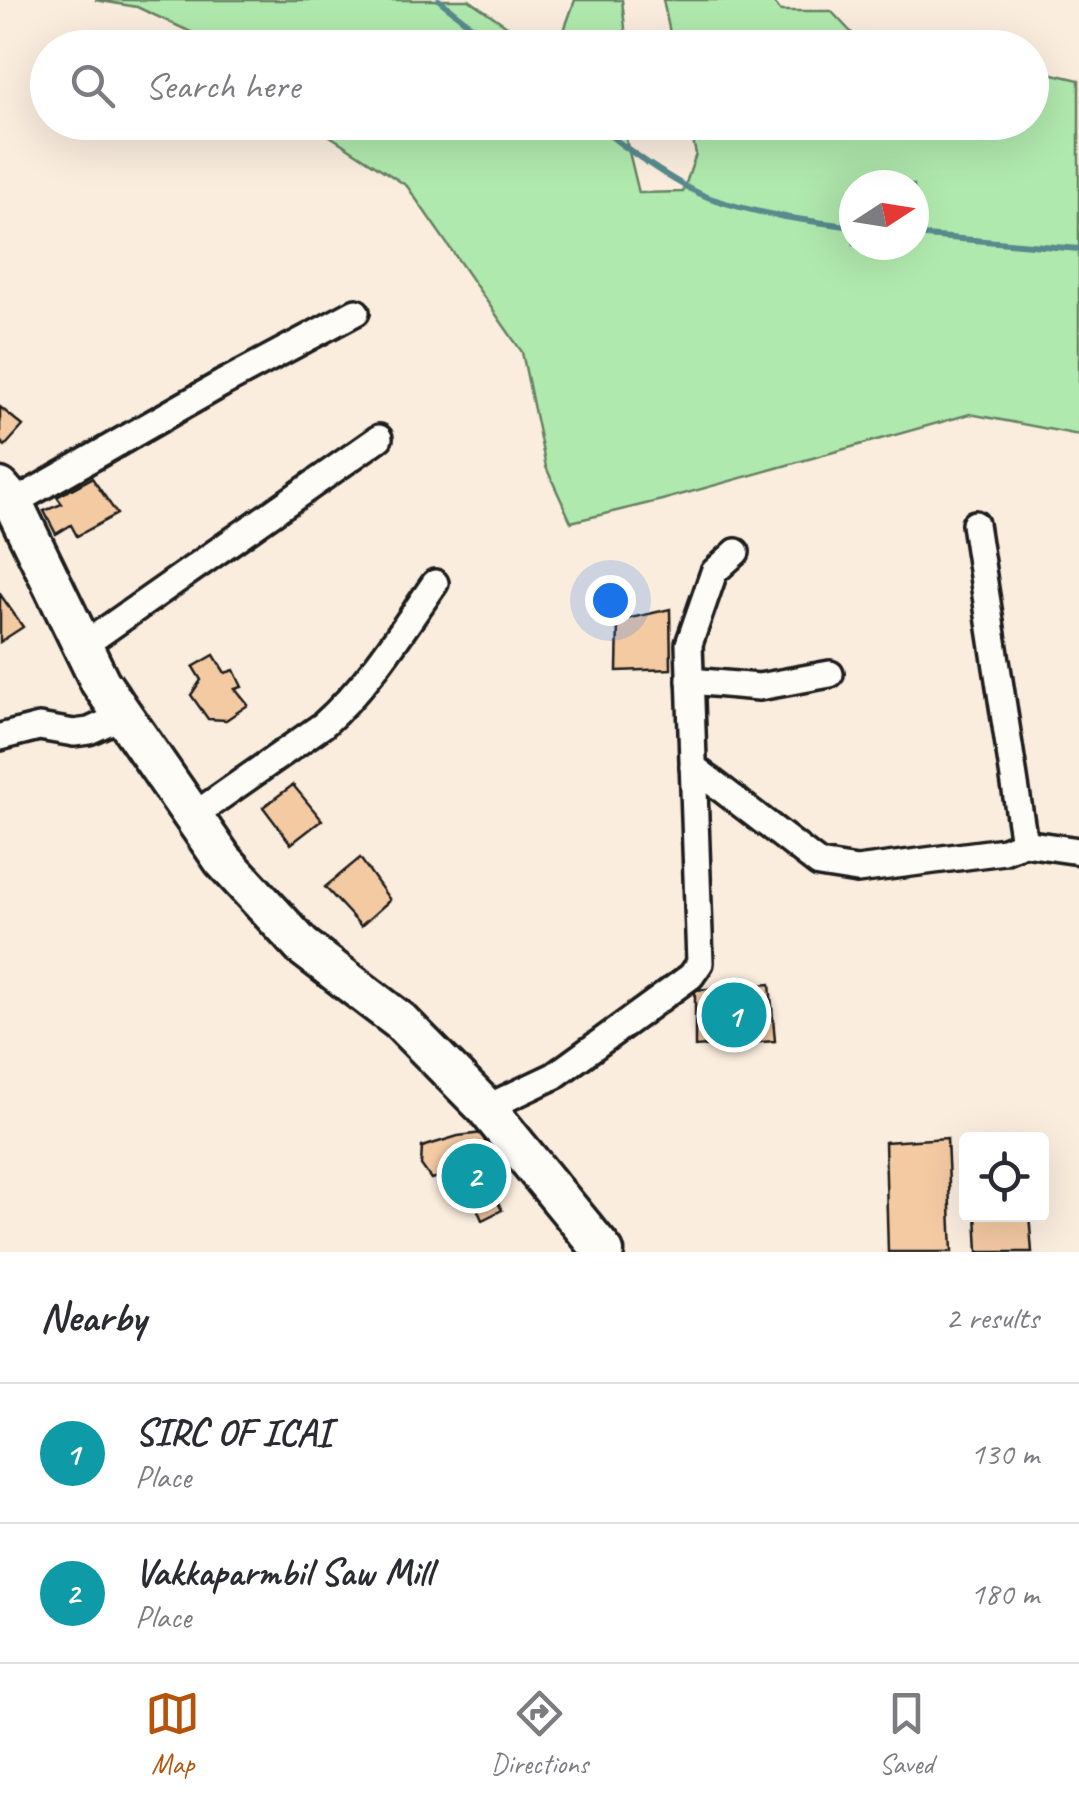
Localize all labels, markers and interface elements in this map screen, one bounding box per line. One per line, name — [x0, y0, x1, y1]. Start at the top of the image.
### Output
search box — [30, 30, 1049, 140]
icon: search — [65, 58, 120, 113]
text: Search here — [145, 62, 300, 109]
north arrow — [839, 170, 929, 260]
your location — [585, 575, 636, 626]
pin: 1 — [702, 978, 766, 1052]
map controls — [959, 1132, 1049, 1222]
button: locate — [959, 1132, 1049, 1222]
pin: 2 — [442, 1138, 506, 1214]
text: Nearby — [40, 1291, 146, 1344]
text: 2 results — [945, 1297, 1039, 1338]
text: SIRC OF ICAI — [135, 1409, 331, 1456]
text: 1 — [65, 1433, 80, 1474]
text: 130 m — [970, 1433, 1039, 1474]
text: Place — [135, 1456, 191, 1497]
text: Vakkaparmbil Saw Mill — [135, 1549, 432, 1596]
text: 2 — [65, 1573, 80, 1614]
text: 180 m — [970, 1573, 1039, 1614]
text: Place — [135, 1596, 191, 1637]
tab: Map — [145, 1686, 200, 1781]
tab: Directions — [491, 1686, 588, 1781]
tab: Saved — [879, 1686, 934, 1781]

